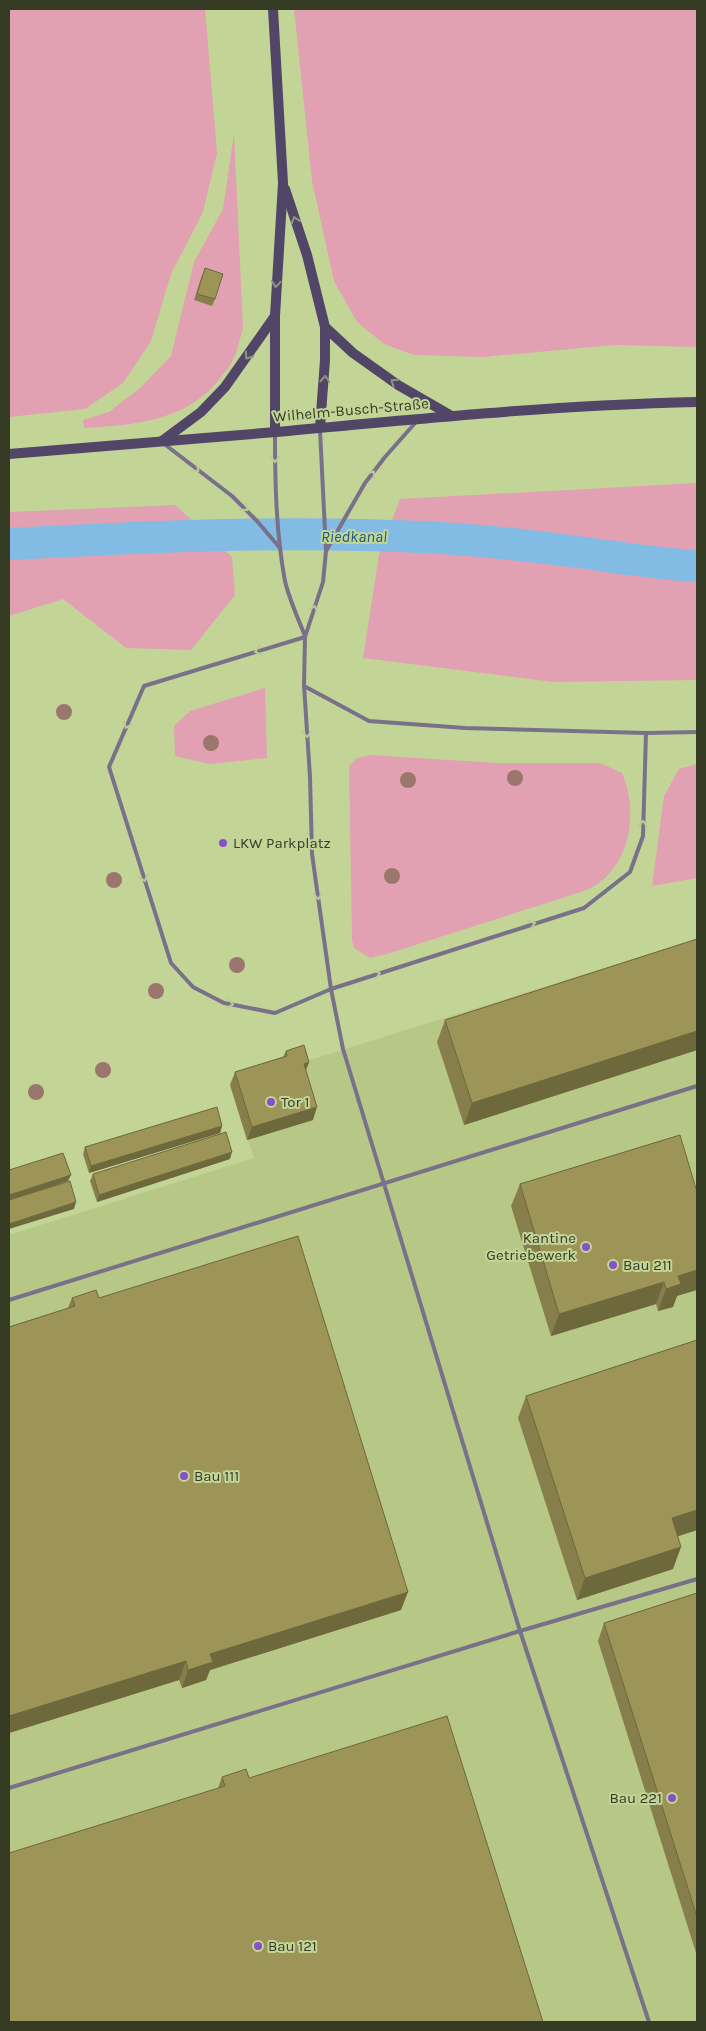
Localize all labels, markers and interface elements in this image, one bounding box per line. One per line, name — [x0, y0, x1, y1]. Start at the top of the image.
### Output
one-way arrow — [291, 216, 301, 225]
one-way arrow — [271, 280, 282, 288]
one-way arrow — [245, 350, 254, 360]
one-way arrow — [319, 374, 330, 382]
one-way arrow — [390, 379, 399, 388]
street label: Wilhelm-Busch-Straße — [273, 394, 429, 426]
one-way arrow — [270, 455, 280, 463]
one-way arrow — [190, 463, 200, 472]
one-way arrow — [366, 471, 374, 480]
one-way arrow — [239, 502, 248, 511]
water label: Riedkanal — [321, 527, 387, 546]
one-way arrow — [308, 606, 318, 614]
one-way arrow — [255, 646, 263, 656]
one-way arrow — [122, 720, 133, 729]
one-way arrow — [301, 730, 312, 738]
one-way arrow — [638, 820, 649, 828]
place label: LKW Parkplatz — [233, 834, 331, 852]
marker: LKW Parkplatz — [217, 837, 229, 849]
one-way arrow — [138, 874, 148, 882]
one-way arrow — [312, 892, 323, 900]
one-way arrow — [527, 920, 536, 930]
one-way arrow — [373, 970, 381, 980]
one-way arrow — [226, 998, 235, 1009]
place label: Tor 1 — [281, 1093, 309, 1111]
marker: Tor 1 — [265, 1096, 277, 1108]
place label: Kantine Getriebewerk — [486, 1229, 576, 1264]
marker: Kantine Getriebewerk — [580, 1241, 592, 1253]
place label: Bau 211 — [623, 1256, 672, 1274]
marker: Bau 211 — [607, 1259, 619, 1271]
place label: Bau 111 — [194, 1467, 239, 1485]
marker: Bau 111 — [178, 1470, 190, 1482]
place label: Bau 221 — [609, 1789, 662, 1807]
marker: Bau 221 — [666, 1792, 678, 1804]
place label: Bau 121 — [268, 1937, 317, 1955]
marker: Bau 121 — [252, 1940, 264, 1952]

